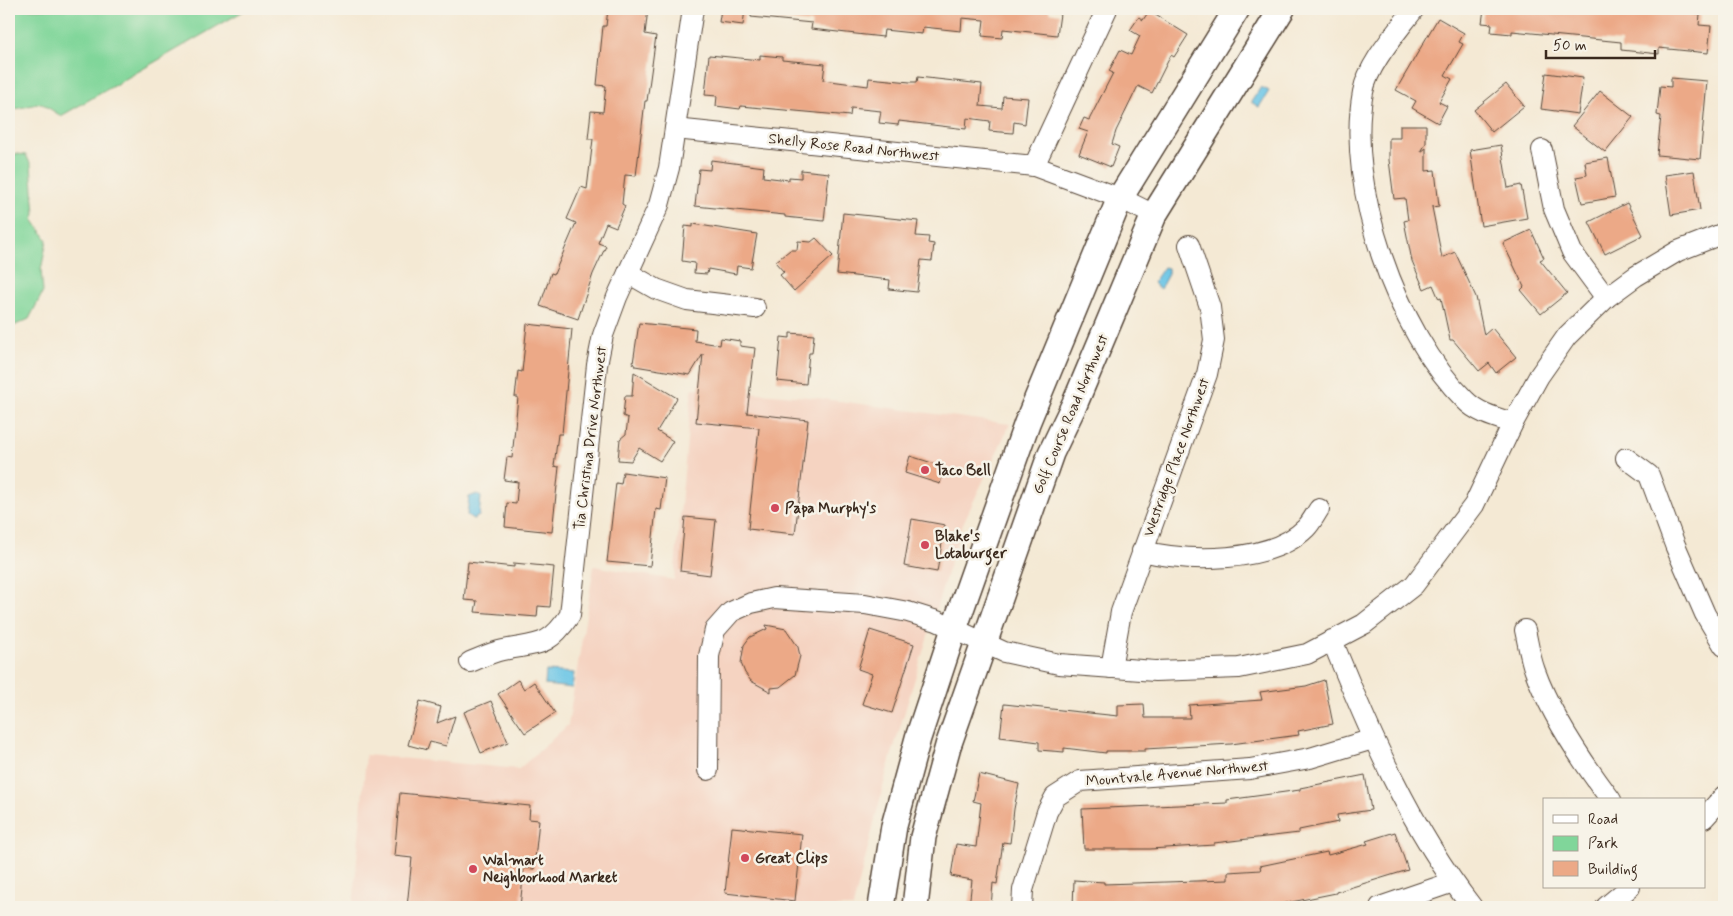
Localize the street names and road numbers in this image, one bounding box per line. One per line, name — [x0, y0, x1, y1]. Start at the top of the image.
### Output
street label: Shelly Rose Road Northwest — [767, 129, 941, 167]
street label: Golf Course Road Northwest — [1028, 331, 1114, 497]
street label: Tia Christina Drive Northwest — [570, 344, 612, 531]
street label: Westridge Place Northwest — [1139, 375, 1216, 540]
street label: Mountvale Avenue Northwest — [1085, 756, 1270, 792]

